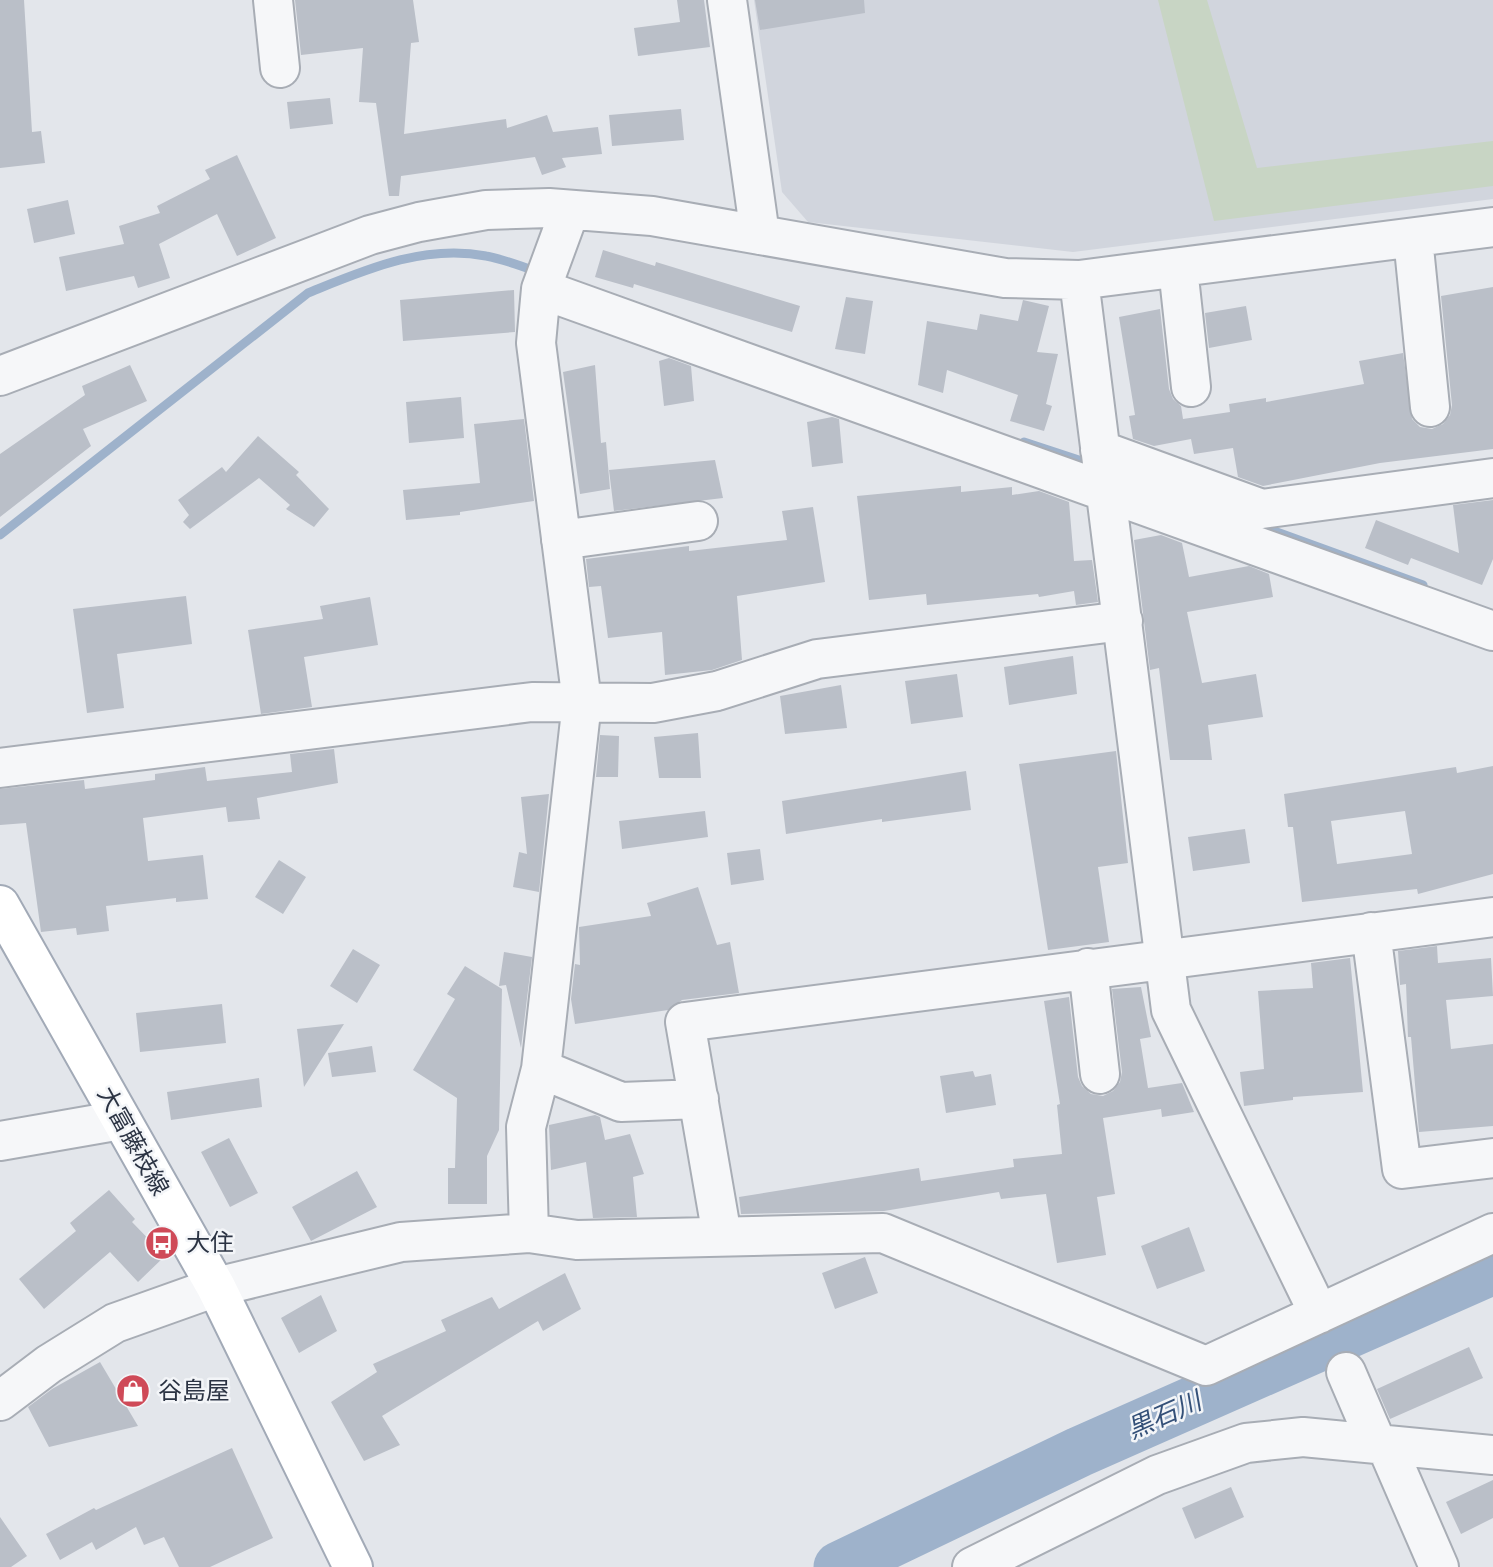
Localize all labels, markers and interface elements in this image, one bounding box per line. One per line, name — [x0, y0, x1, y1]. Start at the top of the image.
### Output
street label: 大富藤枝線 — [90, 1080, 177, 1201]
bus stop icon: 大住 — [143, 1224, 181, 1262]
place label: 大住 — [186, 1226, 234, 1259]
shop icon: 谷島屋 — [114, 1372, 152, 1410]
place label: 谷島屋 — [158, 1374, 230, 1407]
water label: 黒石川 — [1121, 1381, 1210, 1447]

